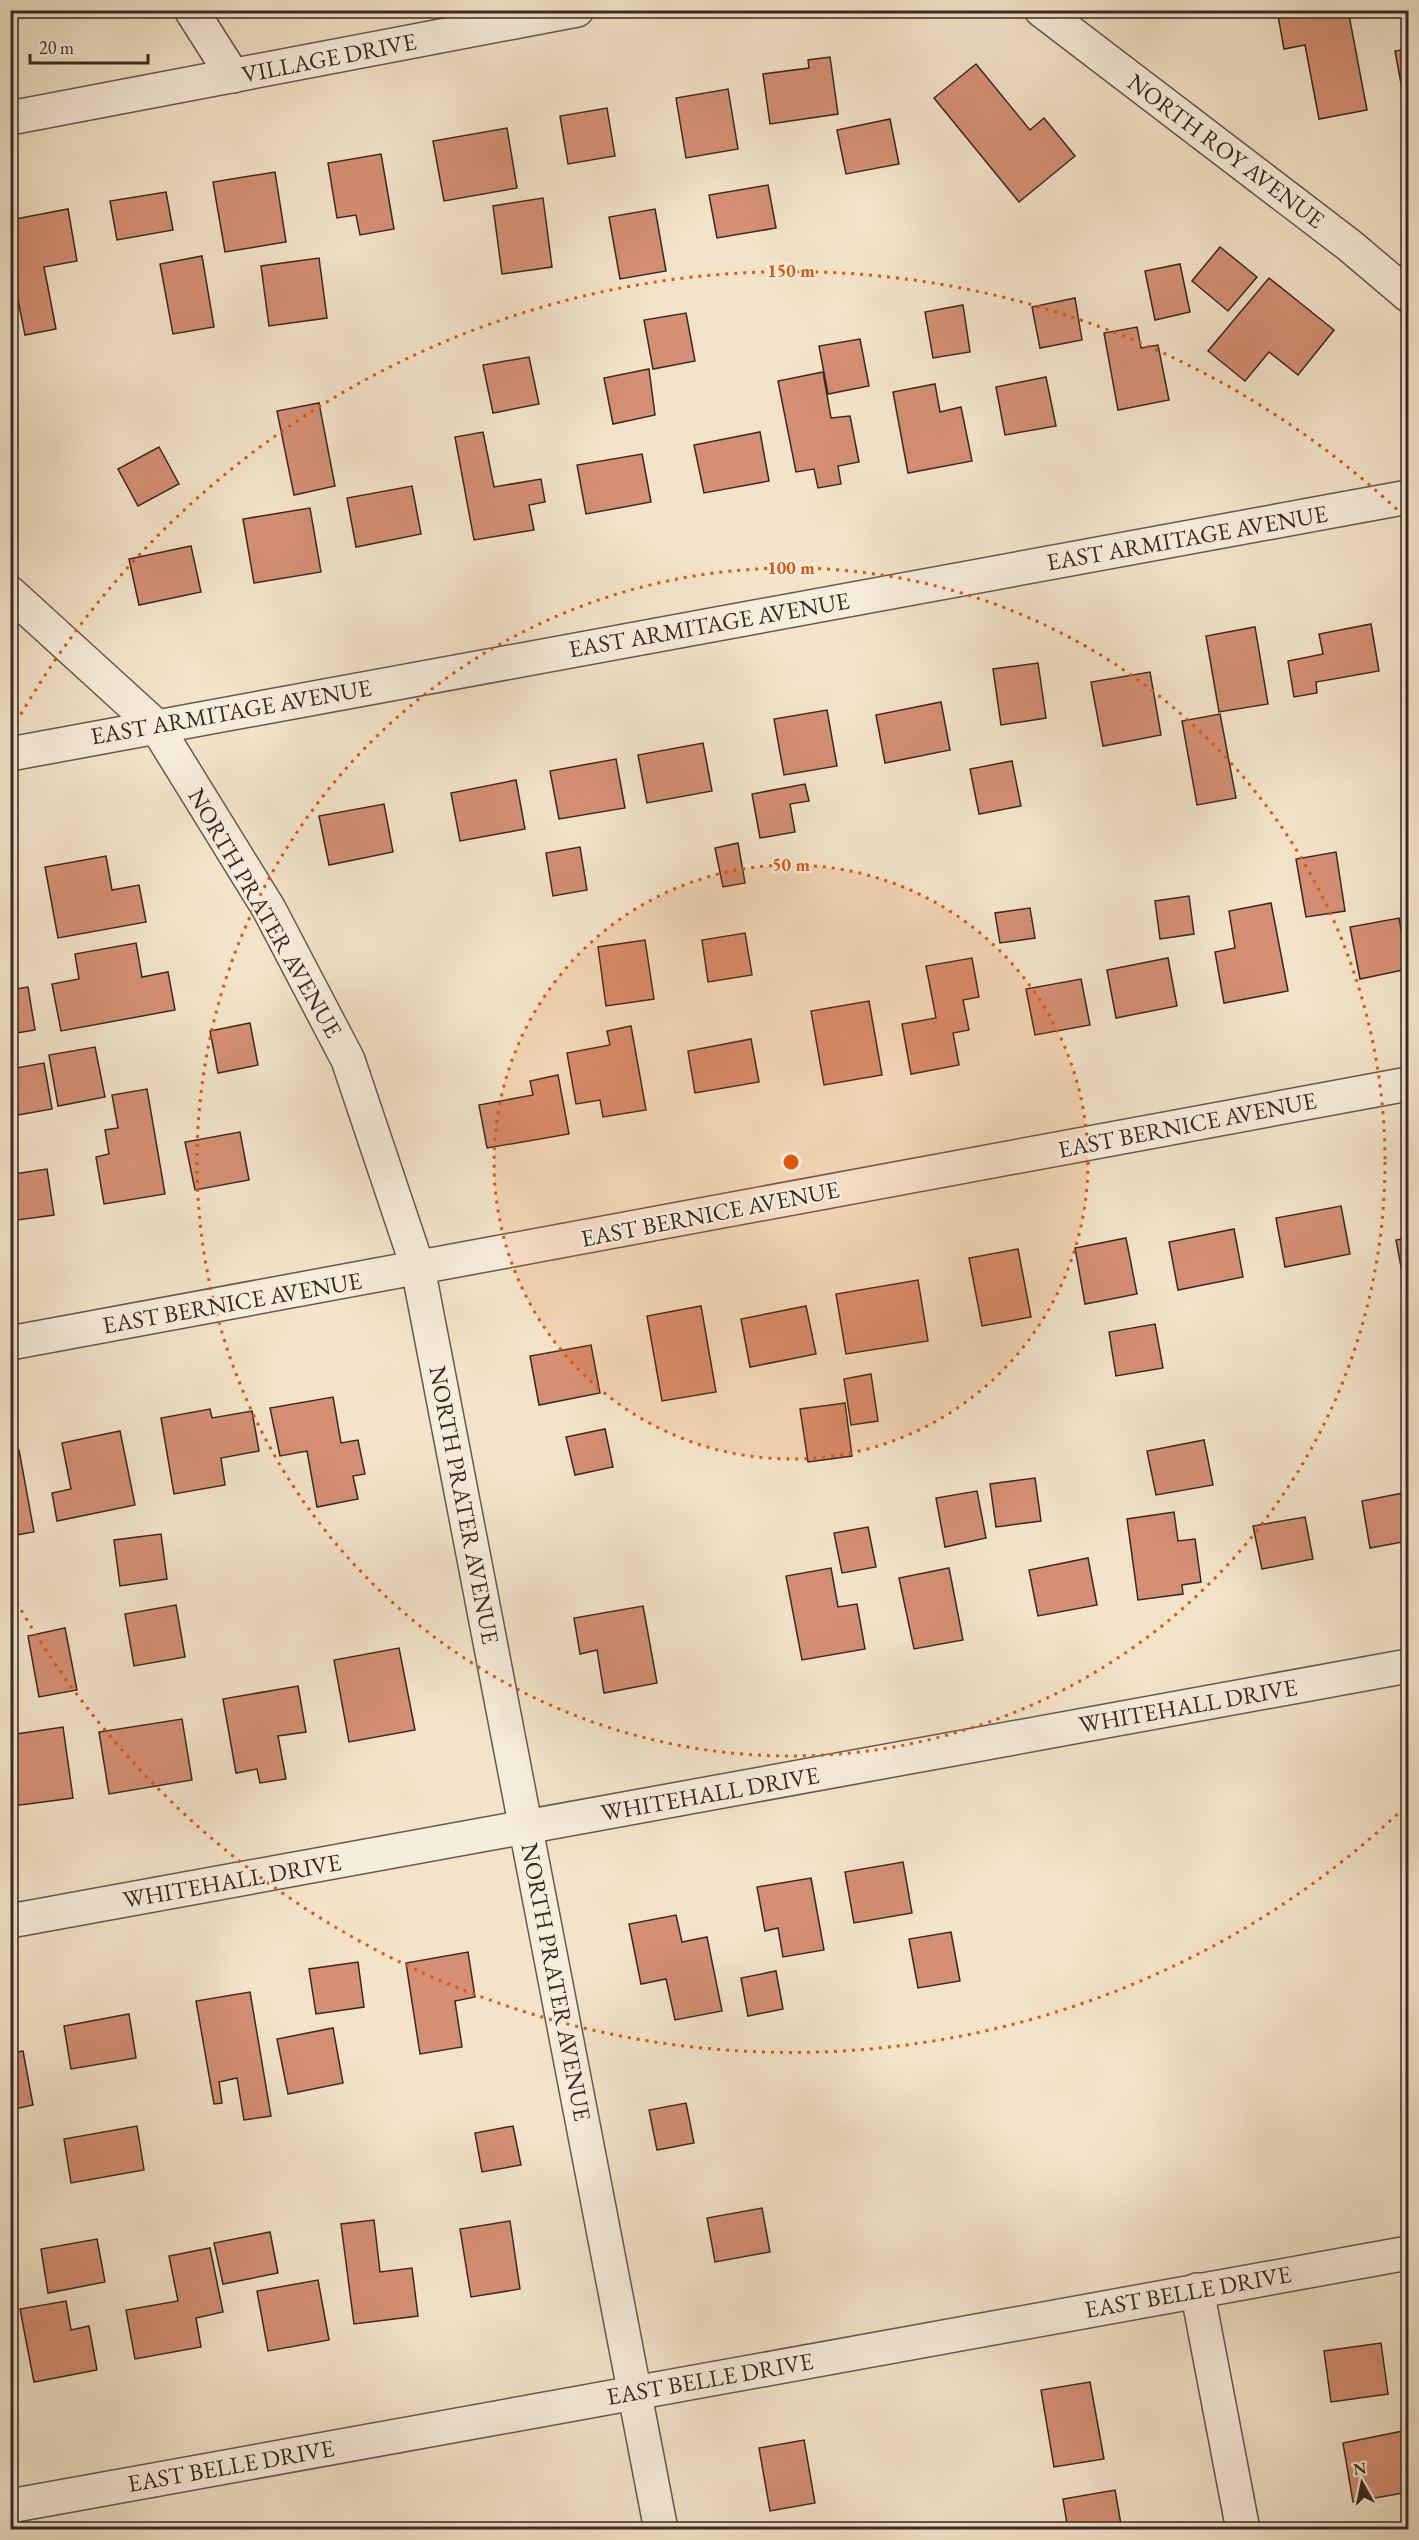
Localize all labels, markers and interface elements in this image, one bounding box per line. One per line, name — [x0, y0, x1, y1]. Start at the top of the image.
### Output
street label: VILLAGE DRIVE — [239, 25, 419, 90]
scale bar — [30, 27, 148, 65]
text: 20 m — [39, 36, 74, 59]
street label: NORTH ROY AVENUE — [1121, 66, 1331, 235]
text: 150 m — [767, 259, 815, 282]
street label: EAST ARMITAGE AVENUE — [1044, 498, 1330, 577]
text: 100 m — [767, 556, 815, 579]
street label: EAST ARMITAGE AVENUE — [566, 585, 852, 664]
street label: EAST ARMITAGE AVENUE — [88, 672, 374, 751]
street label: NORTH PRATER AVENUE — [181, 783, 350, 1043]
text: 50 m — [772, 853, 810, 876]
street label: EAST BERNICE AVENUE — [1055, 1084, 1319, 1165]
centre of rings — [781, 1152, 801, 1172]
street label: EAST BERNICE AVENUE — [578, 1173, 842, 1254]
street label: EAST BERNICE AVENUE — [100, 1264, 364, 1341]
street label: NORTH PRATER AVENUE — [422, 1363, 507, 1647]
street label: WHITEHALL DRIVE — [1076, 1671, 1299, 1740]
street label: WHITEHALL DRIVE — [598, 1759, 821, 1828]
street label: NORTH PRATER AVENUE — [514, 1840, 599, 2124]
street label: WHITEHALL DRIVE — [120, 1846, 343, 1915]
street label: EAST BELLE DRIVE — [1082, 2258, 1294, 2325]
street label: EAST BELLE DRIVE — [604, 2345, 816, 2412]
street label: EAST BELLE DRIVE — [125, 2432, 337, 2499]
north arrow — [1332, 2453, 1392, 2513]
text: N — [1352, 2457, 1368, 2480]

